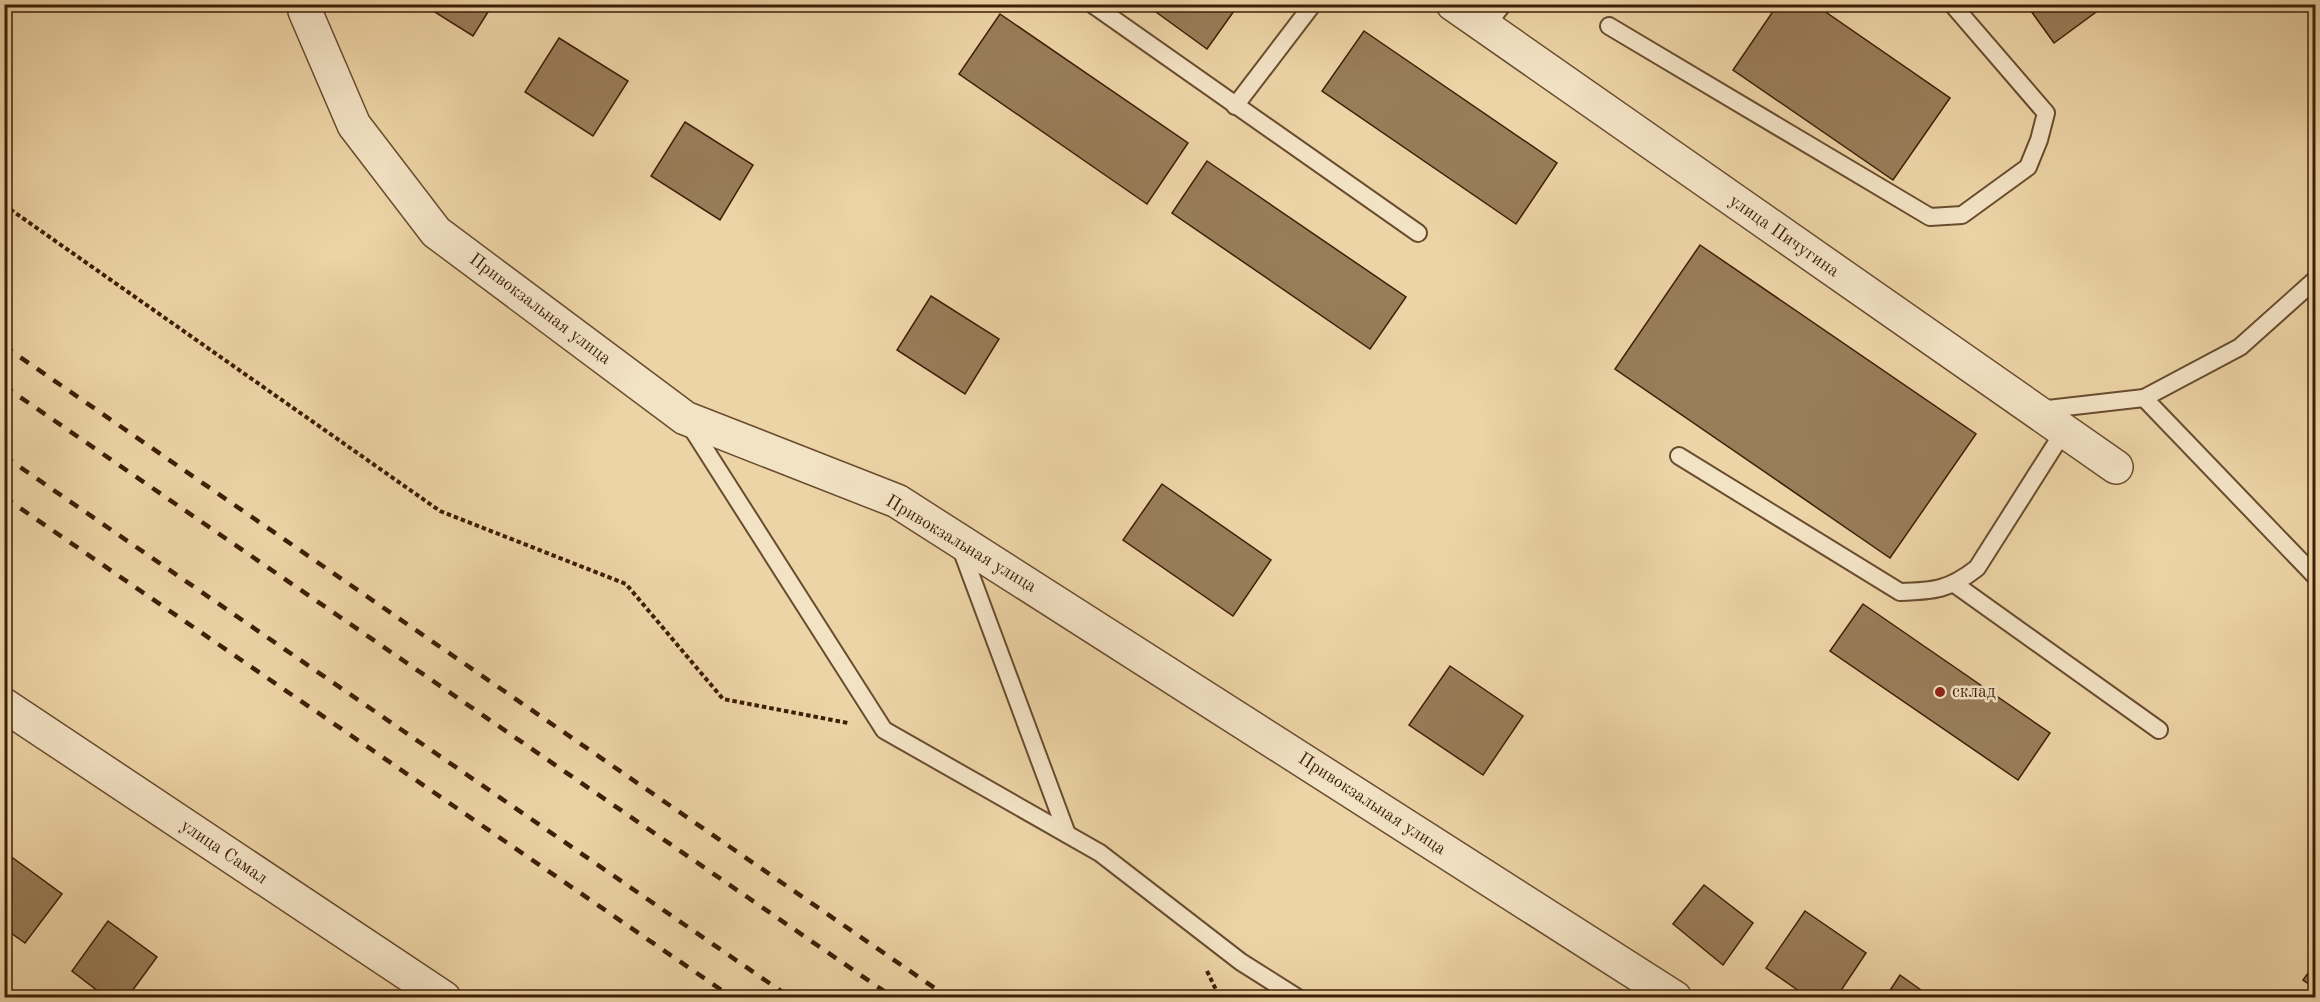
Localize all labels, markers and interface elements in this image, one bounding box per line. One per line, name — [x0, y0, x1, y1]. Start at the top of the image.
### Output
street label: улица Пичугина — [1726, 191, 1842, 281]
street label: Привокзальная улица — [466, 250, 614, 368]
street label: Привокзальная улица — [883, 492, 1040, 596]
place label: склад — [1952, 683, 1996, 701]
marker: склад — [1933, 685, 1947, 699]
street label: Привокзальная улица — [1295, 750, 1449, 859]
street label: улица Самал — [177, 816, 271, 888]

